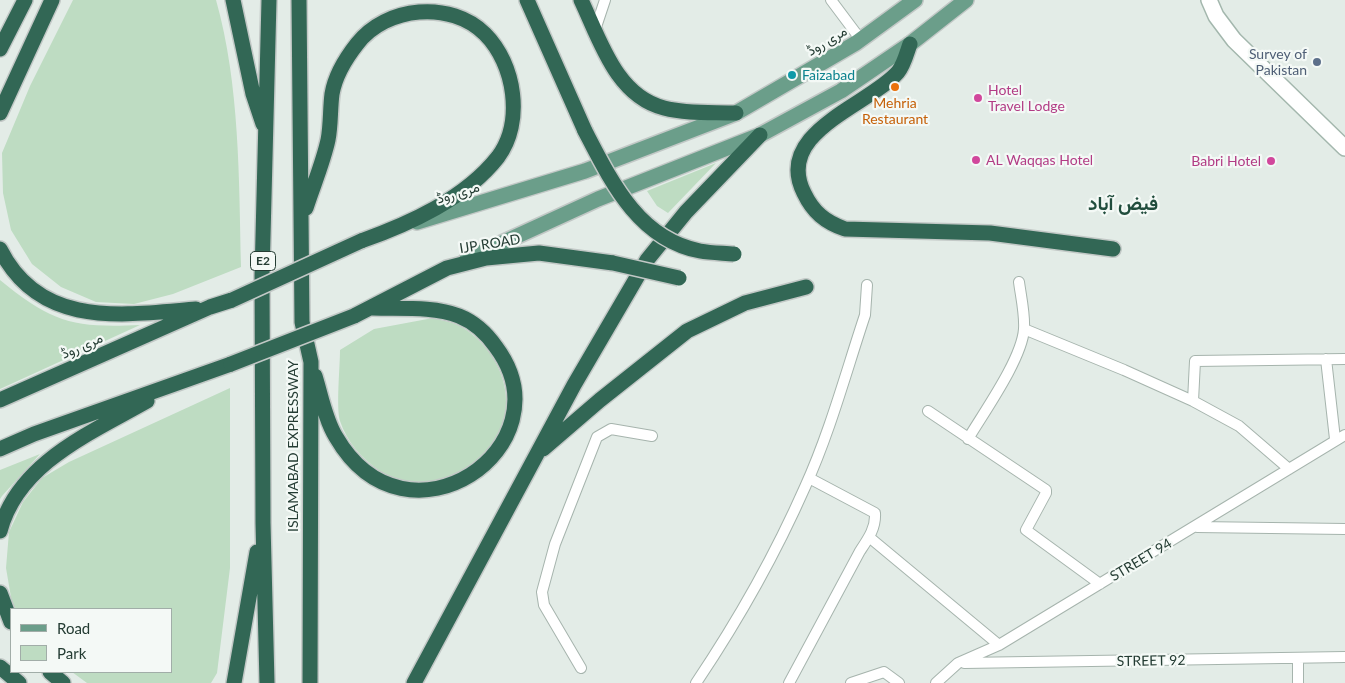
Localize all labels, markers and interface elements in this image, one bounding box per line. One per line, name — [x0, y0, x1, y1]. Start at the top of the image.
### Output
street label: مری روڈ — [804, 23, 850, 59]
place label: Survey of Pakistan — [1249, 46, 1307, 78]
marker: Survey of Pakistan — [1311, 56, 1323, 68]
place label: Faizabad — [802, 67, 855, 83]
marker: Faizabad — [786, 69, 798, 81]
marker: Mehria Restaurant — [889, 81, 901, 93]
place label: Hotel Travel Lodge — [988, 82, 1065, 114]
marker: Hotel Travel Lodge — [972, 92, 984, 104]
place label: Mehria Restaurant — [862, 95, 928, 128]
place label: AL Waqqas Hotel — [986, 152, 1093, 168]
place label: Babri Hotel — [1191, 153, 1261, 169]
marker: AL Waqqas Hotel — [970, 154, 982, 166]
marker: Babri Hotel — [1265, 155, 1277, 167]
street label: مری روڈ — [435, 179, 481, 207]
district label: فیض آباد — [1088, 193, 1158, 215]
street label: IJP ROAD — [458, 231, 522, 257]
road number: E2 — [250, 252, 276, 270]
street label: مری روڈ — [59, 329, 105, 363]
street label: ISLAMABAD EXPRESSWAY — [285, 360, 301, 532]
street label: STREET 94 — [1107, 535, 1175, 585]
legend — [10, 608, 172, 673]
text: Road — [57, 619, 90, 637]
text: Park — [57, 644, 86, 662]
street label: STREET 92 — [1116, 652, 1186, 670]

